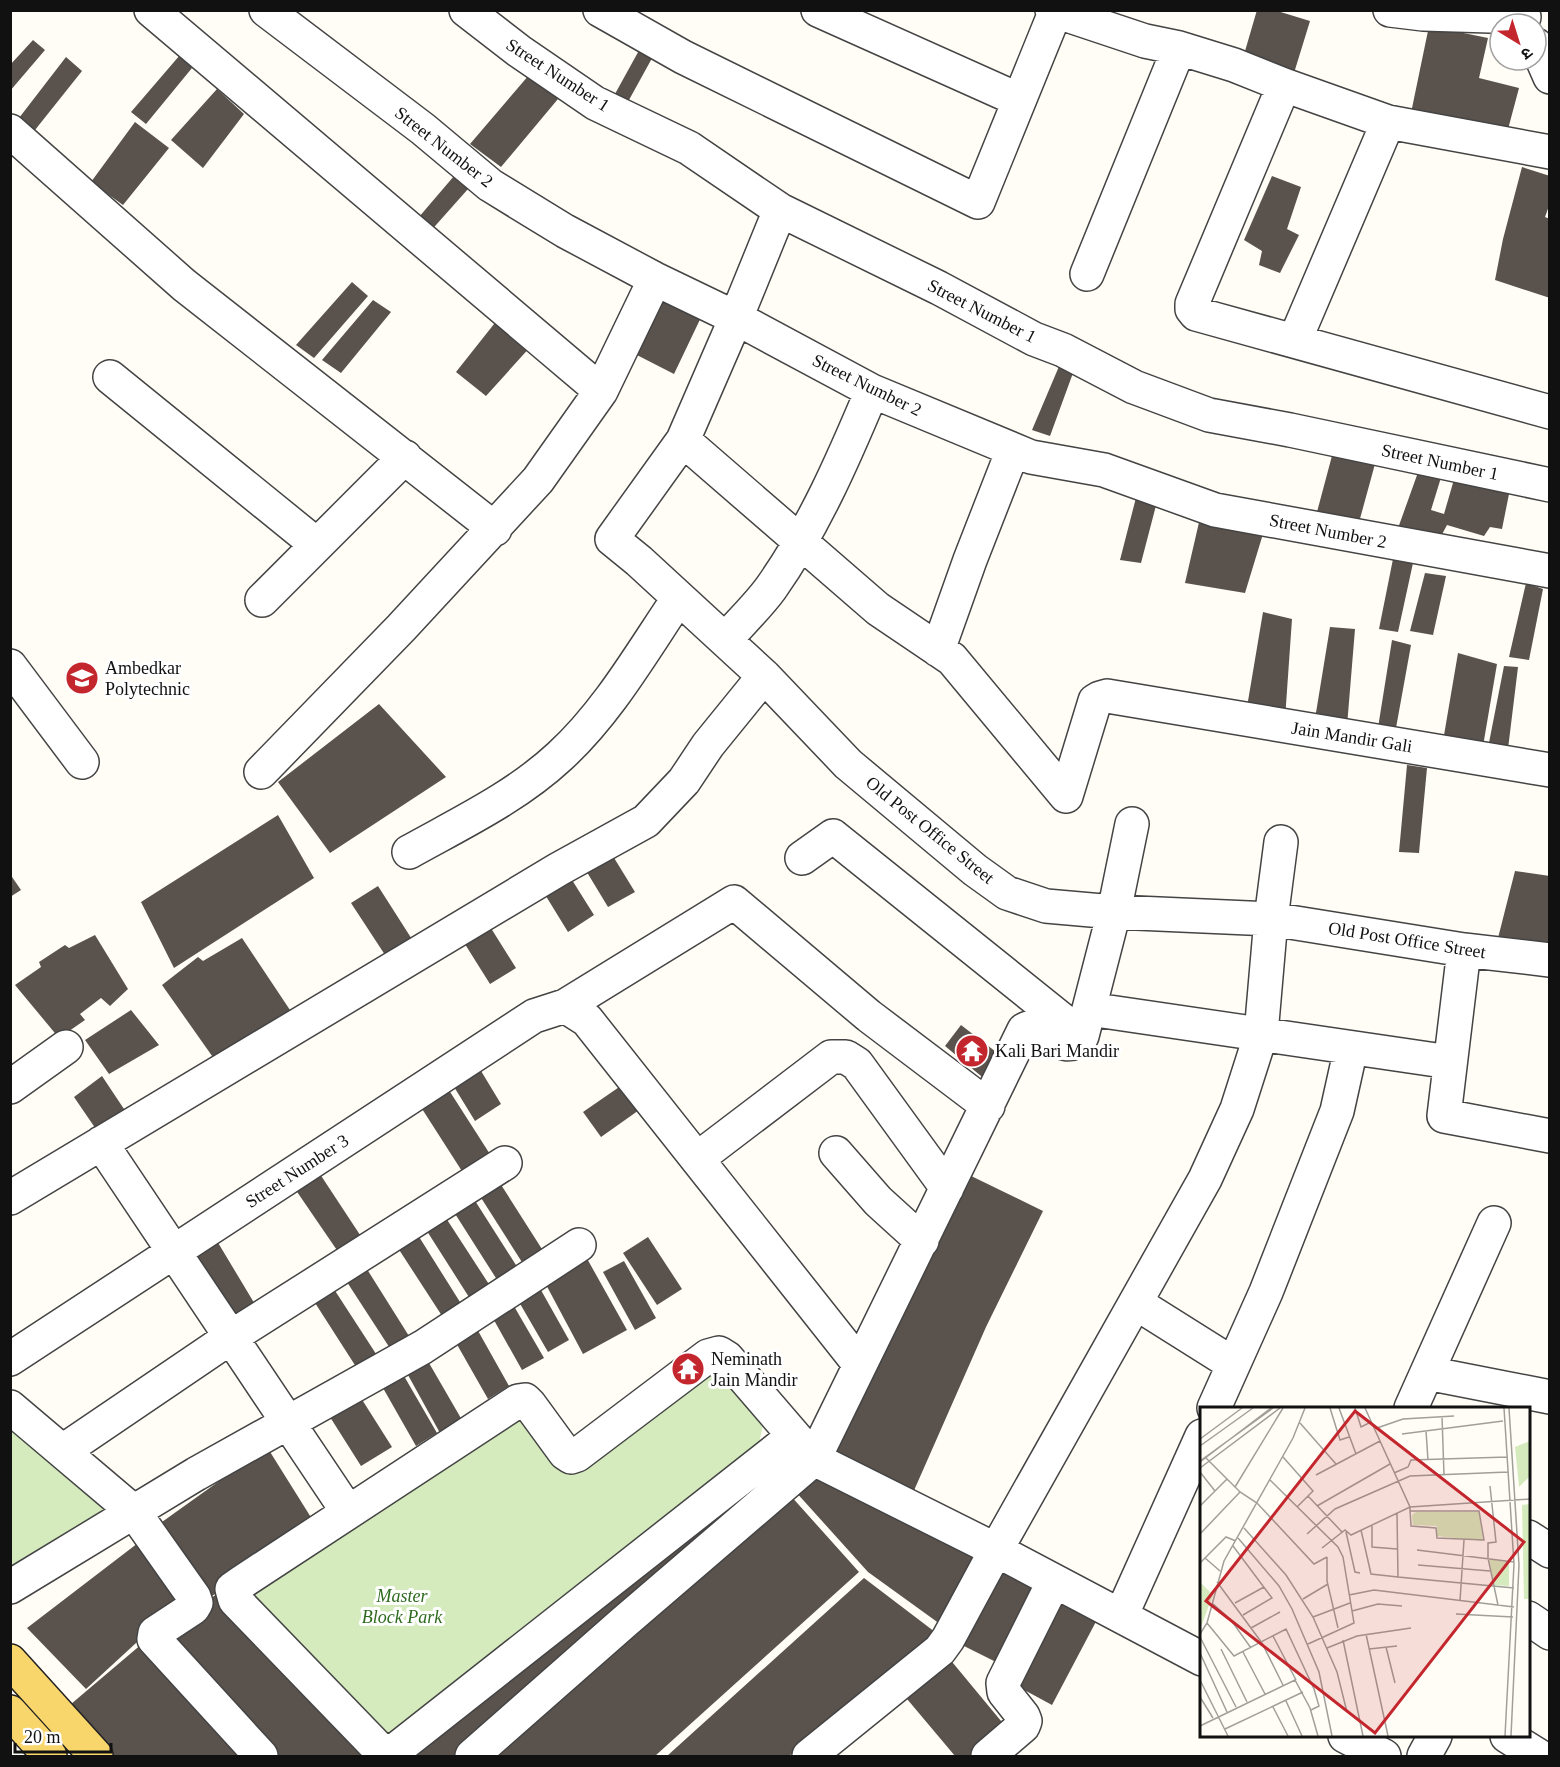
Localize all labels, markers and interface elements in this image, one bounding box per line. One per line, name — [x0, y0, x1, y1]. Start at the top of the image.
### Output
north arrow — [1488, 12, 1548, 72]
street label: Street Number 1 — [503, 34, 613, 116]
text: उ — [1518, 44, 1536, 63]
street label: Street Number 2 — [391, 102, 497, 192]
street label: Street Number 1 — [924, 275, 1040, 347]
street label: Street Number 2 — [809, 350, 925, 420]
street label: Street Number 1 — [1380, 440, 1500, 484]
street label: Street Number 2 — [1268, 510, 1388, 552]
place label: Ambedkar Polytechnic — [105, 658, 190, 699]
school or university icon: Ambedkar Polytechnic — [64, 660, 100, 696]
street label: Jain Mandir Gali — [1290, 718, 1414, 756]
street label: Old Post Office Street — [862, 772, 998, 888]
street label: Old Post Office Street — [1327, 918, 1487, 962]
temple icon: Kali Bari Mandir — [954, 1033, 990, 1069]
place label: Kali Bari Mandir — [995, 1041, 1119, 1061]
street label: Street Number 3 — [242, 1130, 352, 1212]
place label: Neminath Jain Mandir — [711, 1349, 797, 1390]
temple icon: Neminath Jain Mandir — [670, 1351, 706, 1387]
inset map — [1200, 1407, 1530, 1737]
park label: Master Block Park — [362, 1586, 443, 1627]
scale bar — [15, 1716, 111, 1754]
text: 20 m — [24, 1727, 61, 1747]

